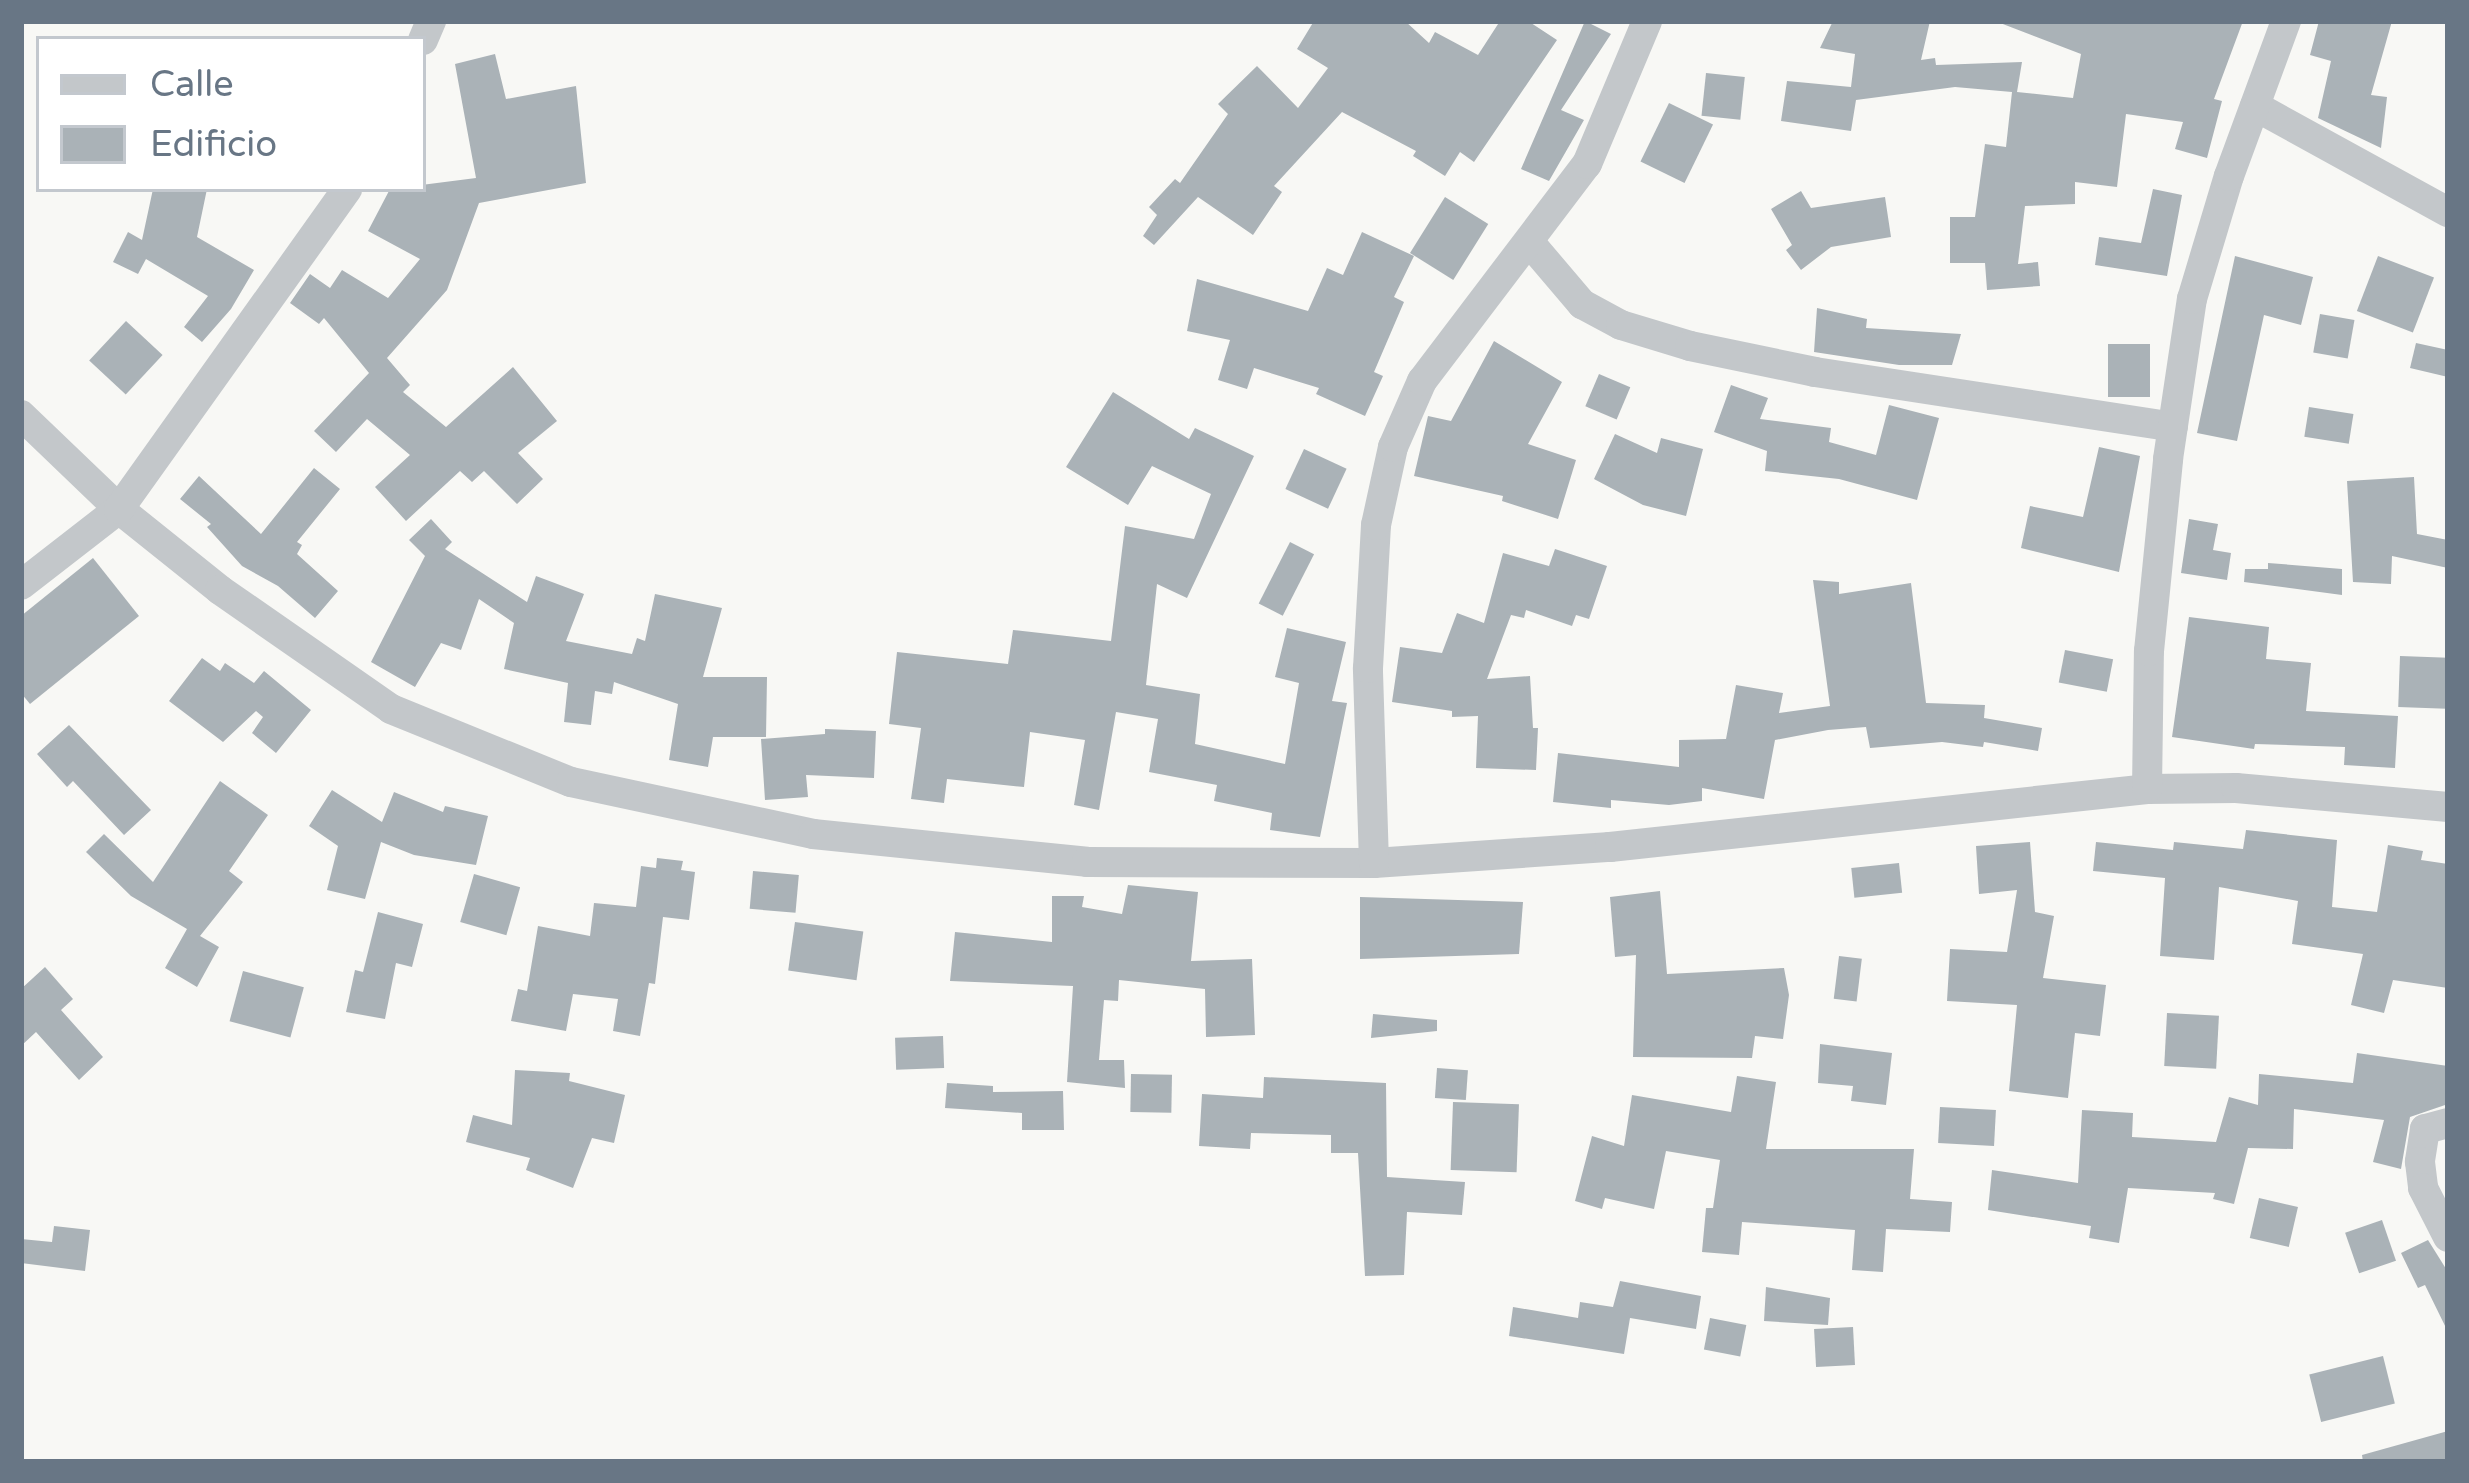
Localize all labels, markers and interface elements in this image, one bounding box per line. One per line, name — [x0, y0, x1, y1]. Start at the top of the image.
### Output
legend — [36, 36, 426, 192]
text: Calle — [150, 63, 234, 106]
text: Edificio — [150, 123, 277, 166]

